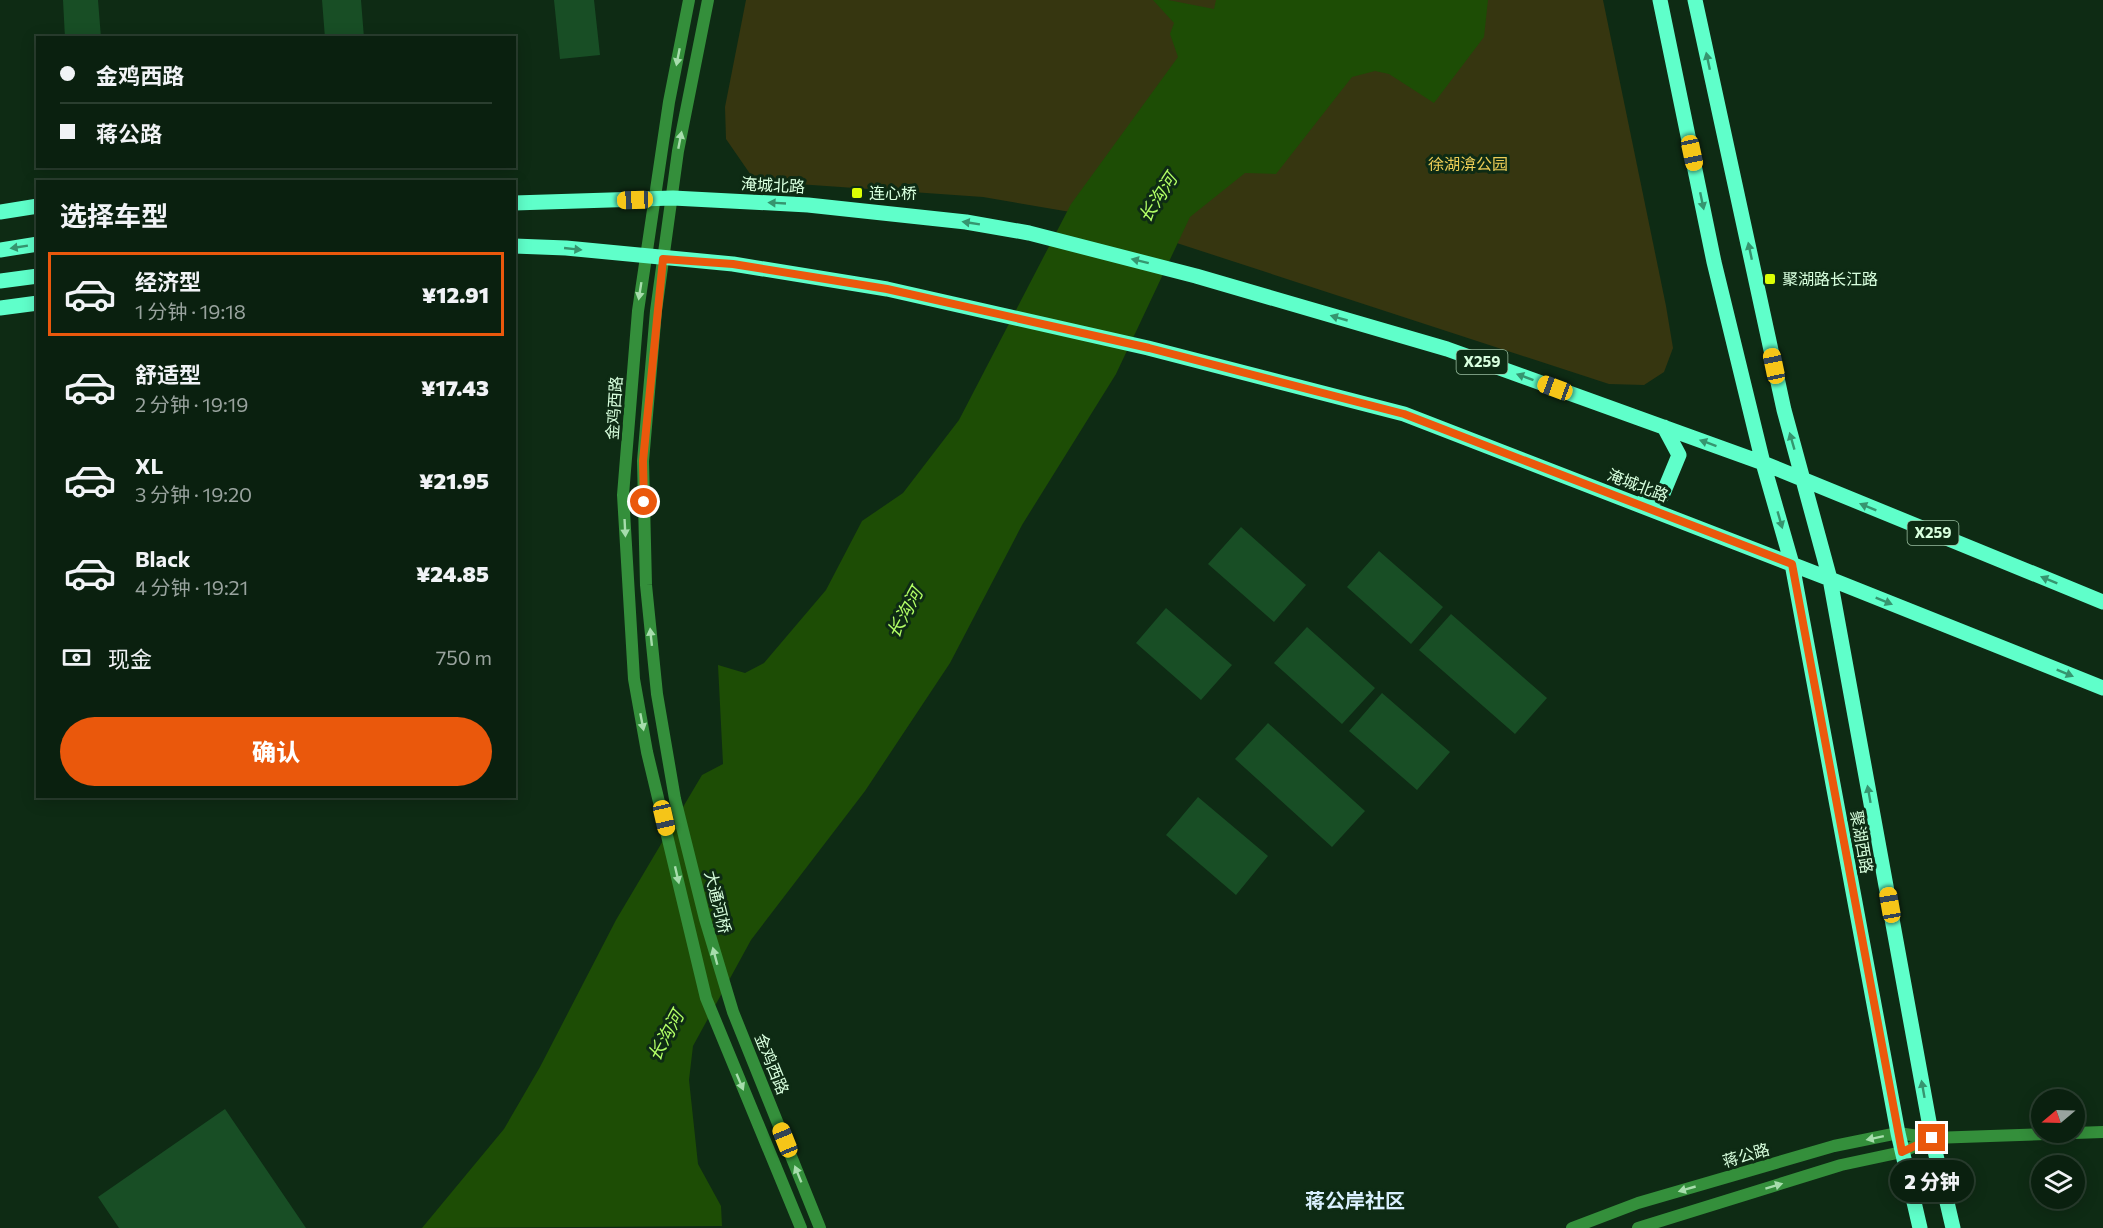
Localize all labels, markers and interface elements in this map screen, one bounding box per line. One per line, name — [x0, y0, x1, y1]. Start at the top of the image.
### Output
one-way arrow — [673, 48, 682, 67]
one-way arrow — [1703, 51, 1712, 70]
text: 金鸡西路 — [96, 62, 184, 89]
text: 蒋公路 — [96, 120, 162, 147]
one-way arrow — [676, 131, 685, 150]
car — [1679, 134, 1705, 172]
park label: 徐湖渰公园 — [1428, 154, 1508, 173]
water label: 长沟河 — [1133, 166, 1183, 226]
street label: 淹城北路 — [741, 173, 805, 196]
place label: 连心桥 — [869, 183, 917, 202]
marker: 连心桥 — [850, 186, 864, 200]
car — [617, 190, 653, 210]
one-way arrow — [1698, 192, 1707, 211]
text: 选择车型 — [60, 199, 168, 232]
one-way arrow — [768, 199, 787, 208]
one-way arrow — [962, 218, 981, 227]
one-way arrow — [9, 242, 28, 251]
one-way arrow — [1744, 242, 1754, 260]
one-way arrow — [563, 244, 582, 254]
one-way arrow — [1130, 256, 1149, 266]
icon: car — [63, 267, 117, 321]
text: 经济型 — [135, 268, 201, 295]
place label: 聚湖路长江路 — [1782, 269, 1878, 288]
marker: 聚湖路长江路 — [1763, 272, 1777, 286]
text: ¥12.91 — [422, 281, 489, 308]
one-way arrow — [636, 282, 645, 301]
text: 1 分钟 · 19:18 — [135, 299, 246, 323]
one-way arrow — [1330, 313, 1348, 322]
car — [1761, 347, 1787, 385]
road number: X259 — [1456, 350, 1508, 374]
icon: car — [63, 360, 117, 414]
text: 舒适型 — [135, 361, 201, 388]
one-way arrow — [1516, 372, 1534, 382]
car — [1535, 373, 1575, 403]
text: ¥17.43 — [421, 374, 489, 401]
street label: 金鸡西路 — [602, 375, 625, 441]
text: 2 分钟 · 19:19 — [135, 392, 248, 416]
one-way arrow — [1787, 432, 1797, 451]
one-way arrow — [1699, 438, 1717, 448]
text: XL — [135, 452, 163, 479]
icon: car — [63, 453, 117, 507]
street label: 淹城北路 — [1605, 464, 1671, 505]
text: ¥21.95 — [419, 467, 489, 494]
text: 3 分钟 · 19:20 — [135, 482, 252, 506]
route start — [630, 488, 657, 515]
one-way arrow — [1859, 502, 1877, 511]
one-way arrow — [1775, 510, 1785, 529]
one-way arrow — [621, 518, 630, 537]
road number: X259 — [1908, 521, 1958, 545]
text: Black — [135, 545, 190, 572]
icon: car — [63, 546, 117, 600]
text: ¥24.85 — [416, 560, 489, 587]
text: 4 分钟 · 19:21 — [135, 575, 248, 599]
one-way arrow — [2040, 575, 2058, 584]
water label: 长沟河 — [881, 581, 928, 641]
one-way arrow — [1876, 596, 1894, 606]
one-way arrow — [646, 628, 656, 647]
icon: cash — [60, 641, 93, 674]
text: 现金 — [108, 645, 152, 672]
text: 750 m — [436, 645, 492, 669]
one-way arrow — [2057, 668, 2075, 678]
one-way arrow — [638, 712, 647, 731]
button: 确认 — [60, 717, 492, 786]
one-way arrow — [1865, 784, 1874, 803]
car — [651, 798, 677, 838]
street label: 聚湖西路 — [1848, 809, 1877, 875]
one-way arrow — [673, 866, 683, 884]
street label: 大通河桥 — [702, 869, 735, 935]
car — [1878, 886, 1902, 924]
one-way arrow — [710, 947, 719, 965]
water label: 长沟河 — [642, 1004, 689, 1064]
street label: 金鸡西路 — [752, 1031, 793, 1097]
one-way arrow — [735, 1073, 745, 1091]
one-way arrow — [1918, 1079, 1927, 1098]
north arrow — [2031, 1089, 2085, 1143]
map controls — [2031, 1089, 2085, 1209]
car — [770, 1120, 800, 1160]
route end — [1918, 1124, 1945, 1151]
one-way arrow — [1865, 1133, 1884, 1143]
street label: 蒋公路 — [1720, 1139, 1772, 1170]
button: layers — [2031, 1155, 2085, 1209]
callout: 2 分钟 — [1890, 1159, 1974, 1201]
one-way arrow — [793, 1164, 803, 1182]
text: 2 分钟 — [1904, 1169, 1960, 1193]
one-way arrow — [1765, 1181, 1783, 1190]
one-way arrow — [1678, 1185, 1696, 1194]
district label: 蒋公岸社区 — [1305, 1188, 1405, 1212]

